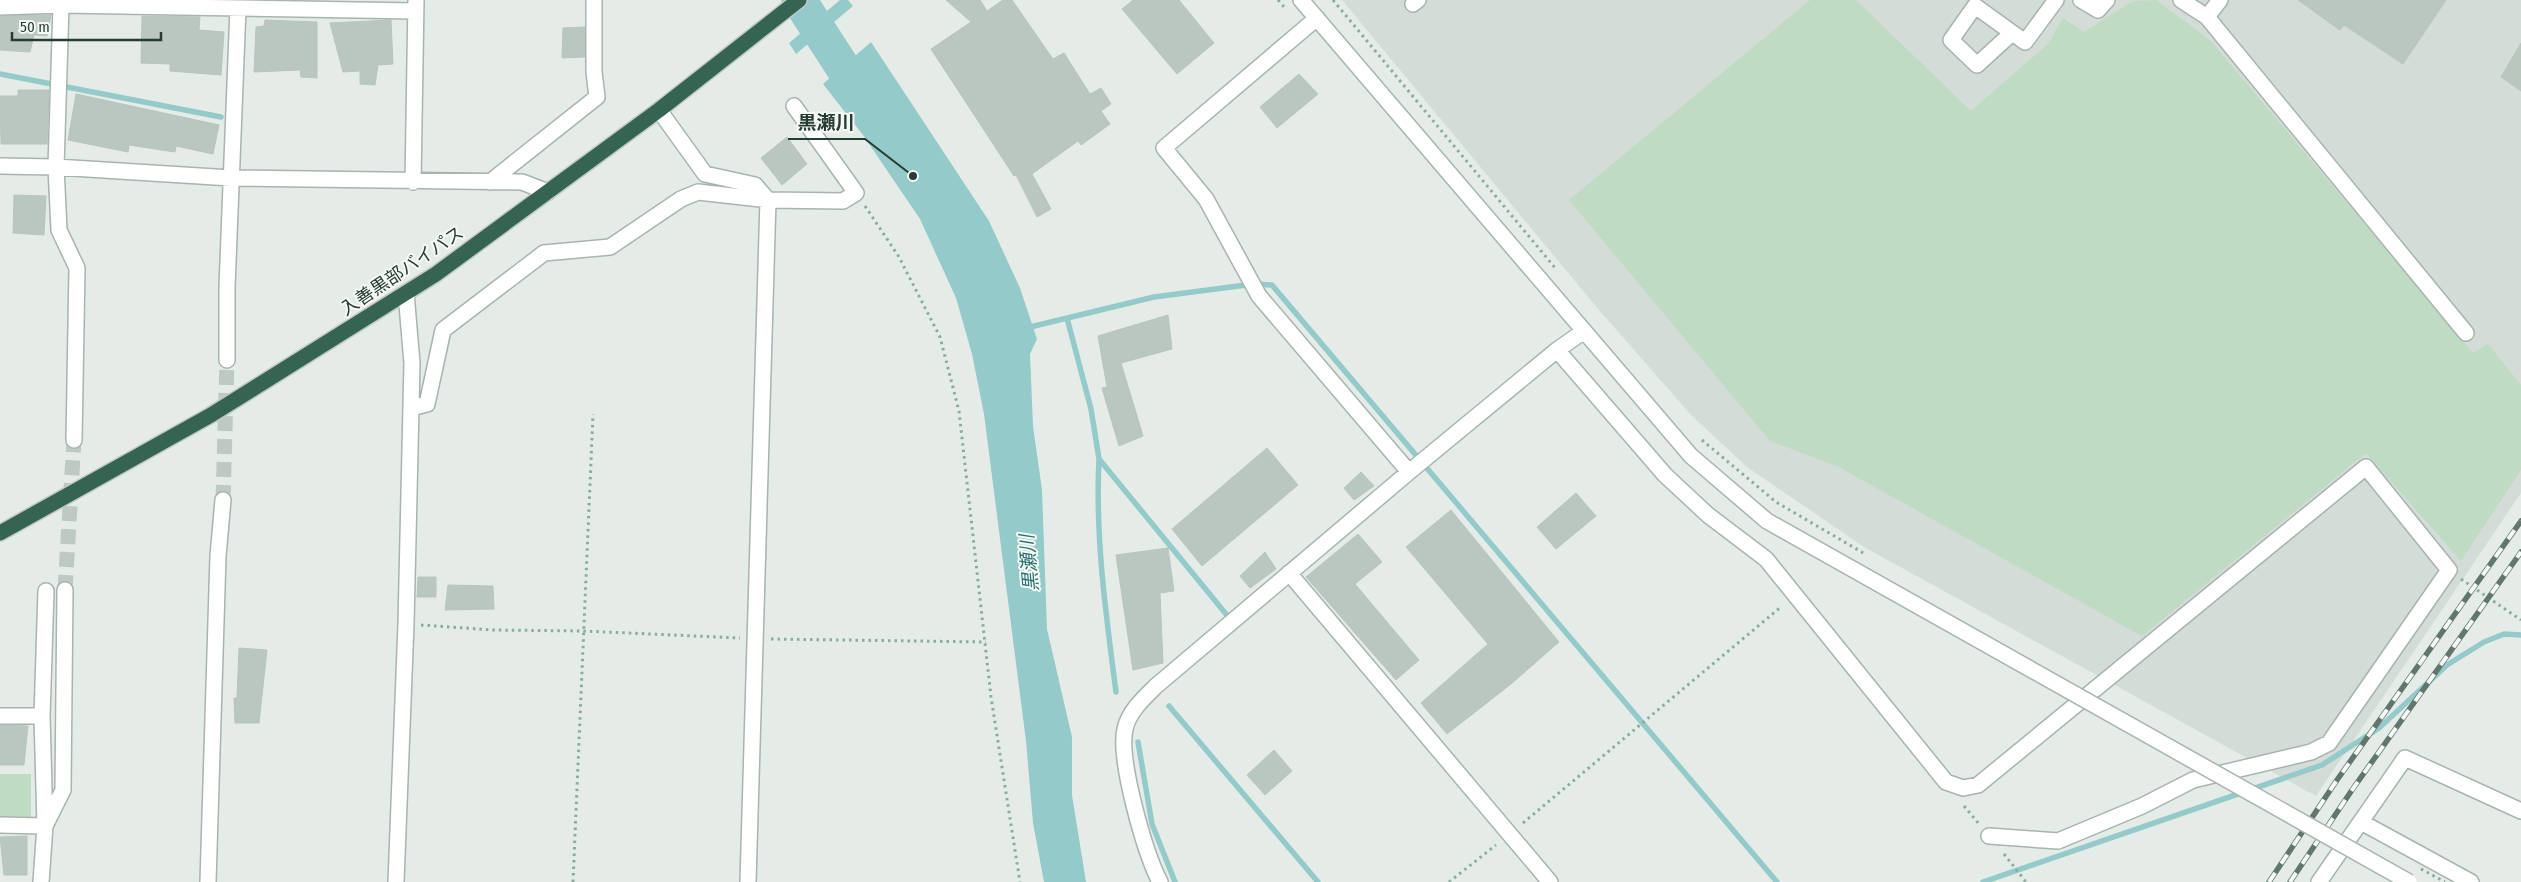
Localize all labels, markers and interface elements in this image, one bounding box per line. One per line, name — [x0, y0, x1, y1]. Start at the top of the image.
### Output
scale bar — [12, 10, 161, 42]
text: 50 m — [20, 18, 50, 36]
callout: 黒瀬川 — [788, 105, 865, 139]
text: 黒瀬川 — [797, 111, 855, 134]
street label: 入善黒部バイパス — [336, 222, 468, 320]
water label: 黒瀬川 — [1015, 532, 1043, 592]

